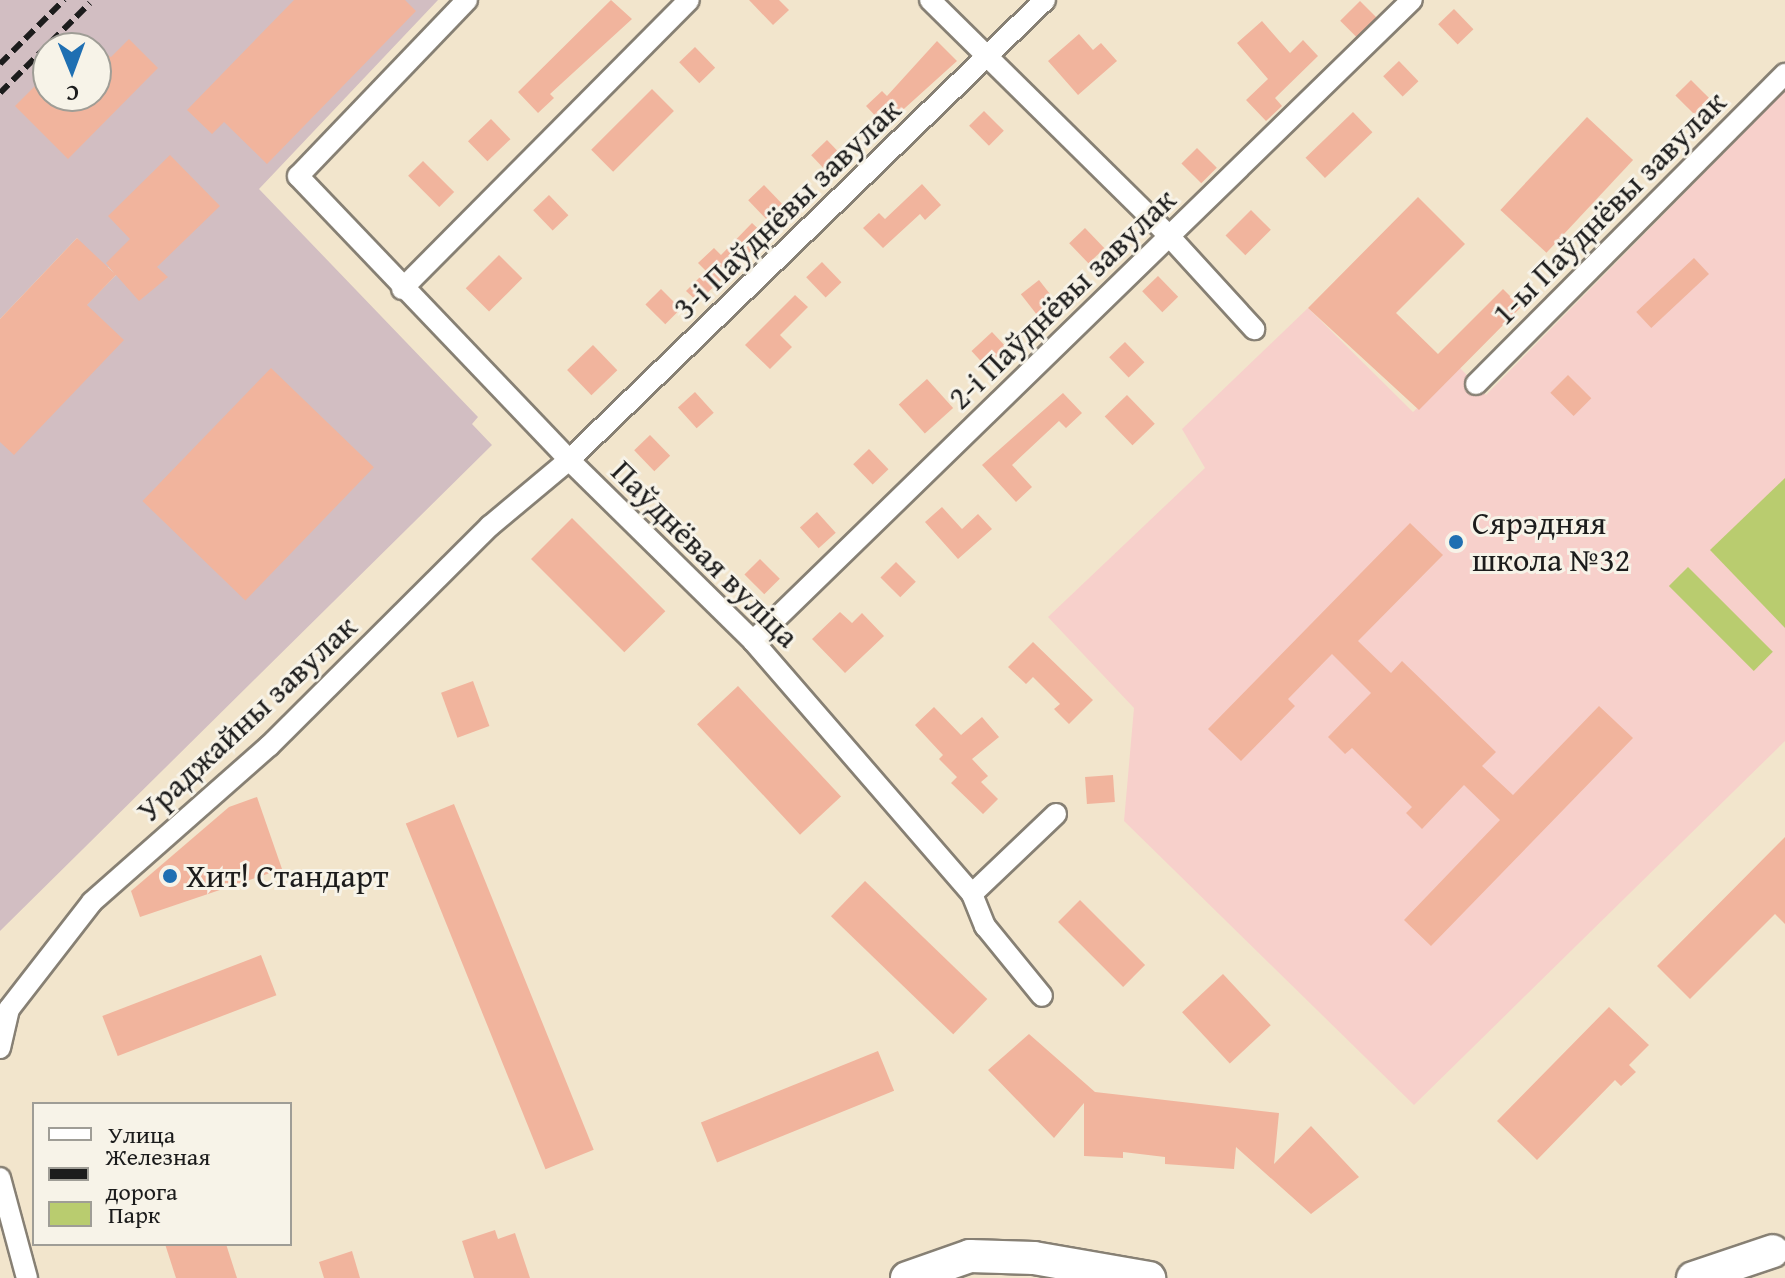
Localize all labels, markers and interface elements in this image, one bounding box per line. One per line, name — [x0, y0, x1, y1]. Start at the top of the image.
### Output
north arrow — [32, 32, 112, 112]
text: С — [66, 78, 79, 110]
street label: 1-ы Паўднёвы завулак — [1484, 83, 1734, 333]
street label: 3-і Паўднёвы завулак — [665, 91, 909, 327]
street label: 2-і Паўднёвы завулак — [940, 181, 1184, 417]
street label: Паўднёвая вуліца — [603, 452, 807, 656]
place label: Сярэдняя школа №32 — [1472, 505, 1630, 580]
marker: Сярэдняя школа №32 — [1447, 533, 1465, 551]
street label: Ураджайны завулак — [129, 608, 365, 830]
place label: Хит! Стандарт — [186, 857, 388, 895]
marker: Хит! Стандарт — [161, 867, 179, 885]
legend — [32, 1102, 292, 1246]
text: Улица — [108, 1117, 175, 1152]
text: Железная дорога — [105, 1139, 210, 1209]
text: Парк — [108, 1197, 160, 1232]

